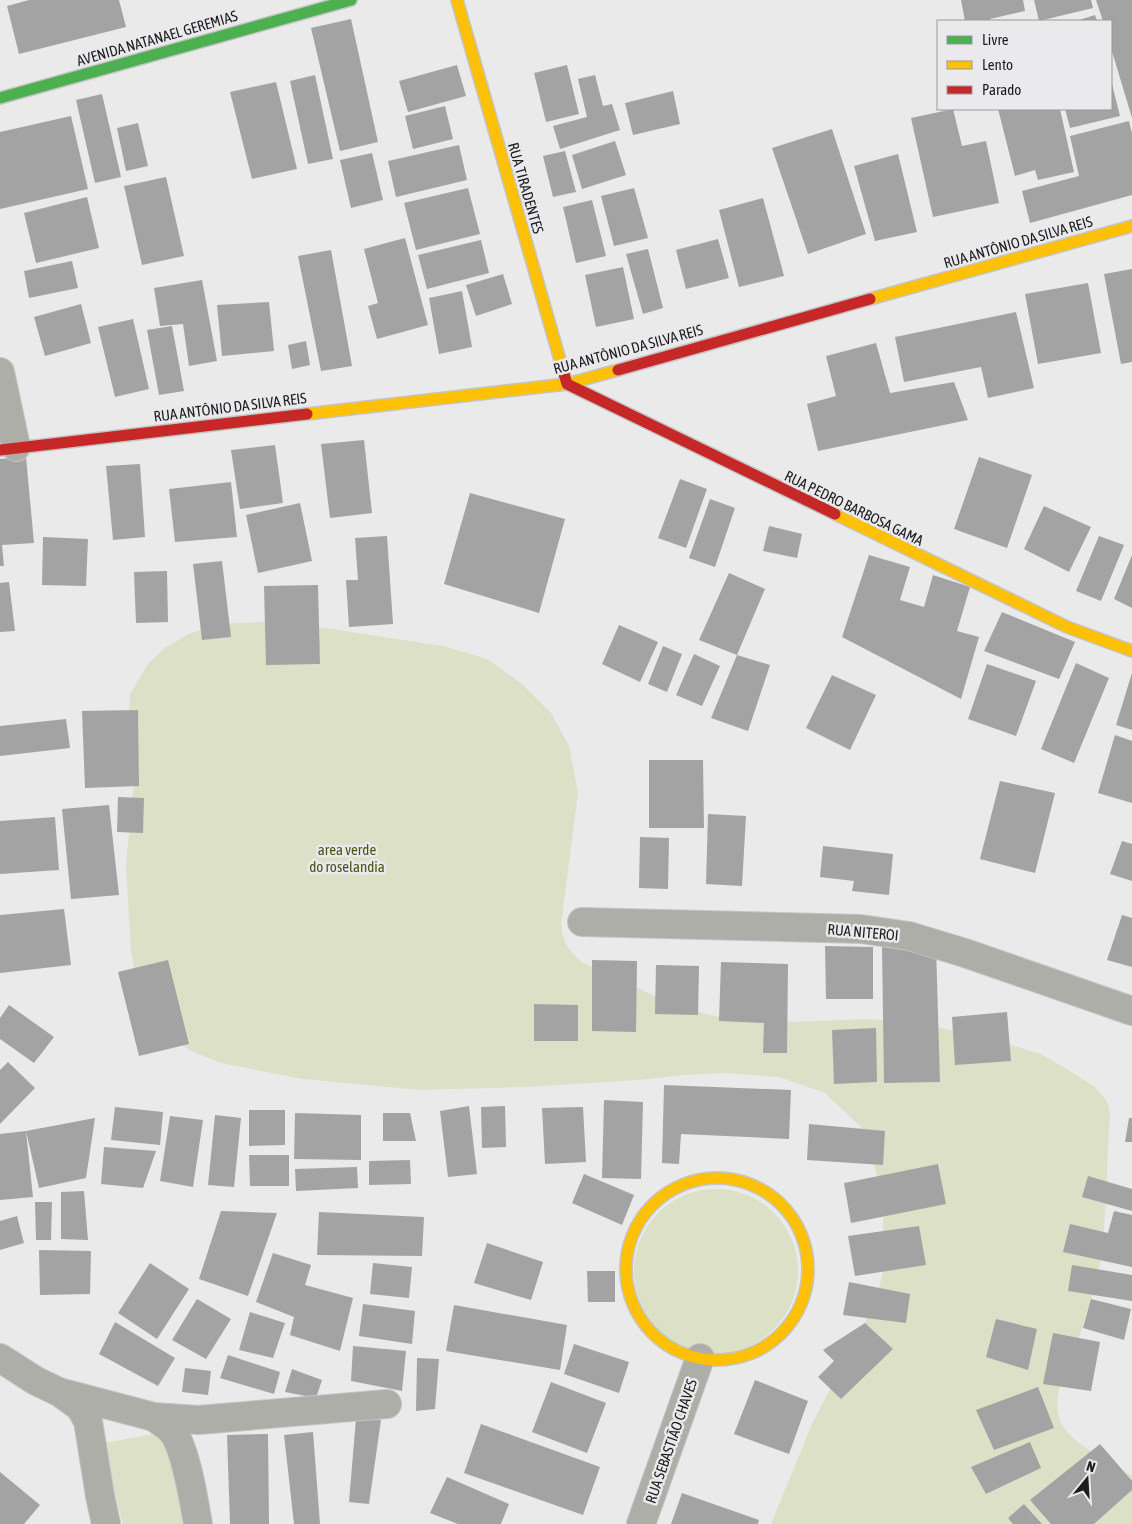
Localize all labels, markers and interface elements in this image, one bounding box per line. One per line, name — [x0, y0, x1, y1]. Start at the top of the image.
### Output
street label: AVENIDA NATANAEL GEREMIAS — [75, 7, 239, 69]
legend — [937, 20, 1112, 110]
text: Livre — [982, 31, 1009, 48]
text: Lento — [982, 56, 1013, 73]
text: Parado — [982, 81, 1021, 98]
street label: RUA TIRADENTES — [505, 141, 547, 235]
street label: RUA ANTÔNIO DA SILVA REIS — [942, 213, 1094, 271]
street label: RUA ANTÔNIO DA SILVA REIS — [551, 321, 705, 377]
street label: RUA ANTÔNIO DA SILVA REIS — [153, 389, 307, 425]
street label: RUA PEDRO BARBOSA GAMA — [782, 467, 927, 549]
park label: area verde do roselandia — [309, 841, 385, 875]
street label: RUA NITEROI — [827, 920, 899, 944]
street label: RUA SEBASTIÃO CHAVES — [642, 1377, 700, 1505]
north arrow — [1062, 1454, 1112, 1504]
text: N — [1085, 1458, 1097, 1476]

